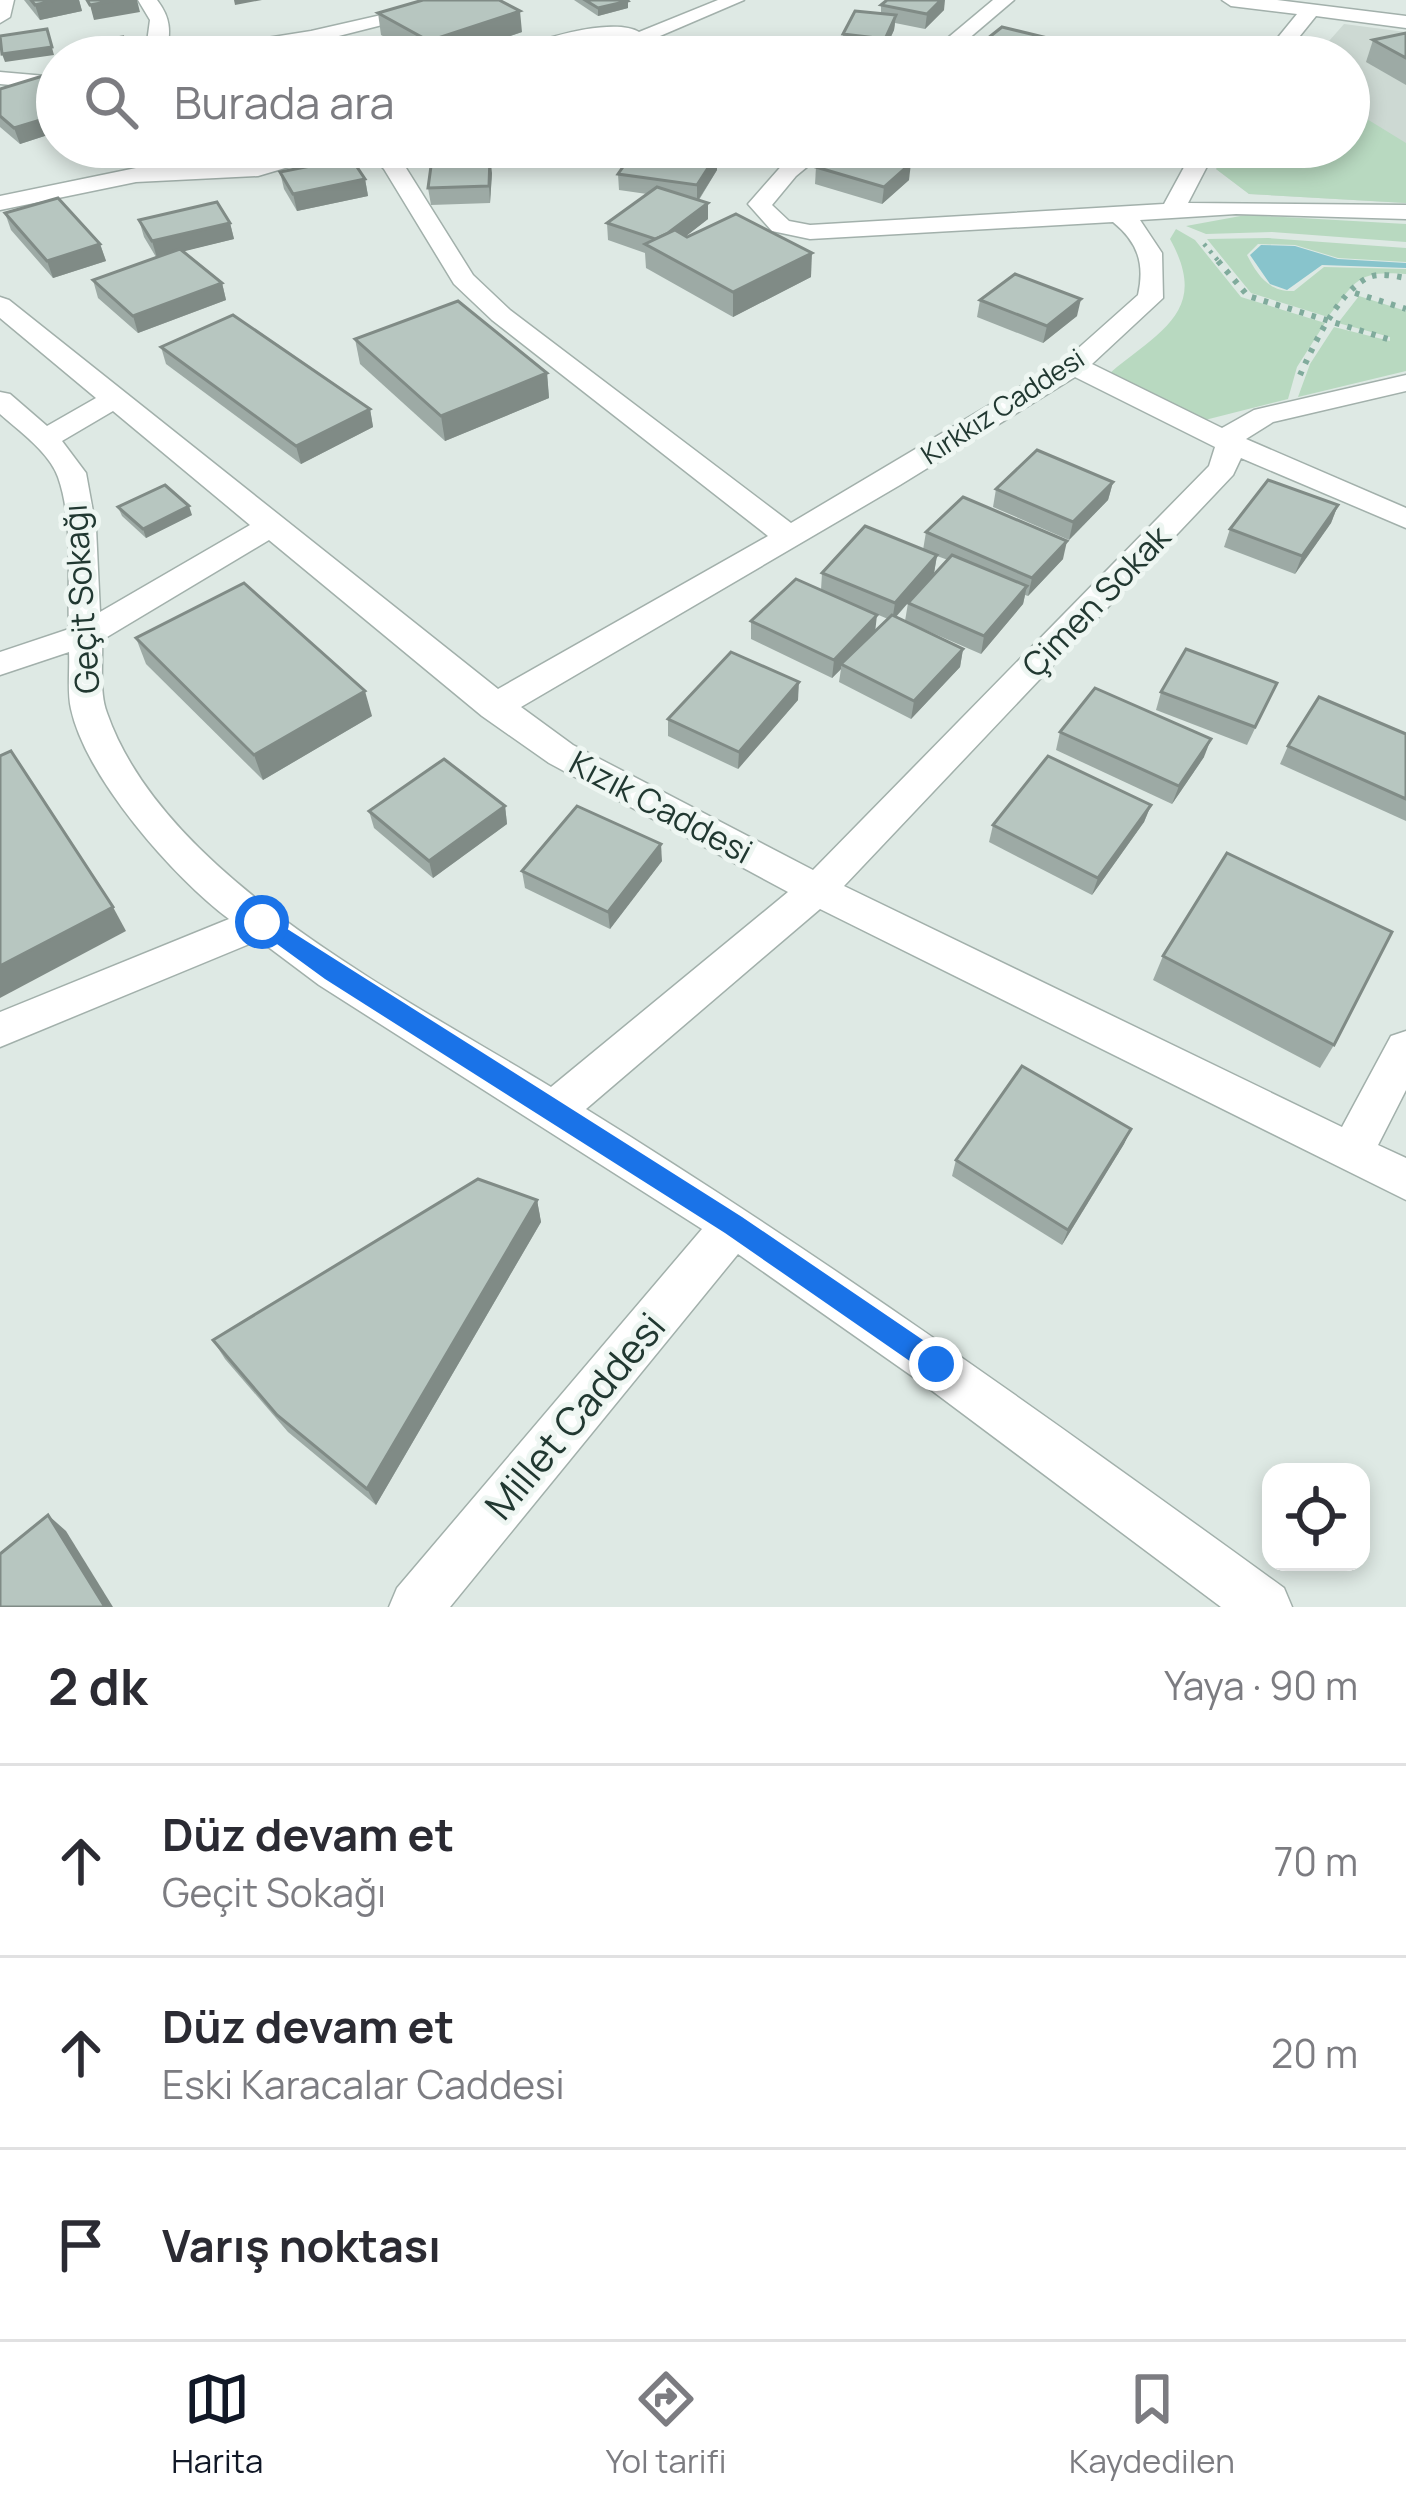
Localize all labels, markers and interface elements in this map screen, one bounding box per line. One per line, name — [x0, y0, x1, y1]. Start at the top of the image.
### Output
search box — [36, 36, 1370, 168]
icon: search — [78, 69, 144, 135]
text: Burada ara — [174, 71, 395, 133]
street label: Kırkkız Caddesi — [914, 339, 1091, 472]
street label: Geçit Sokağı — [51, 503, 110, 695]
street label: Çimen Sokak — [1012, 514, 1181, 686]
street label: Kızık Caddesi — [562, 740, 760, 874]
route start — [235, 895, 289, 949]
street label: Millet Caddesi — [472, 1301, 677, 1530]
route end — [909, 1337, 963, 1391]
map controls — [1262, 1463, 1370, 1571]
button: locate — [1262, 1463, 1370, 1571]
text: 2 dk — [48, 1651, 147, 1720]
text: Yaya · 90 m — [1164, 1658, 1358, 1712]
text: Düz devam et — [162, 1803, 454, 1865]
icon: ahead — [48, 1828, 114, 1894]
text: 70 m — [1274, 1834, 1358, 1888]
text: Geçit Sokağı — [162, 1865, 386, 1919]
text: Düz devam et — [162, 1995, 454, 2057]
icon: ahead — [48, 2020, 114, 2086]
text: 20 m — [1271, 2026, 1358, 2080]
text: Eski Karacalar Caddesi — [162, 2057, 565, 2111]
icon: arrive — [48, 2212, 114, 2278]
text: Varış noktası — [162, 2214, 441, 2276]
tab: Harita — [171, 2366, 263, 2483]
tab: Yol tarifi — [606, 2366, 726, 2483]
tab: Kaydedilen — [1069, 2366, 1235, 2483]

